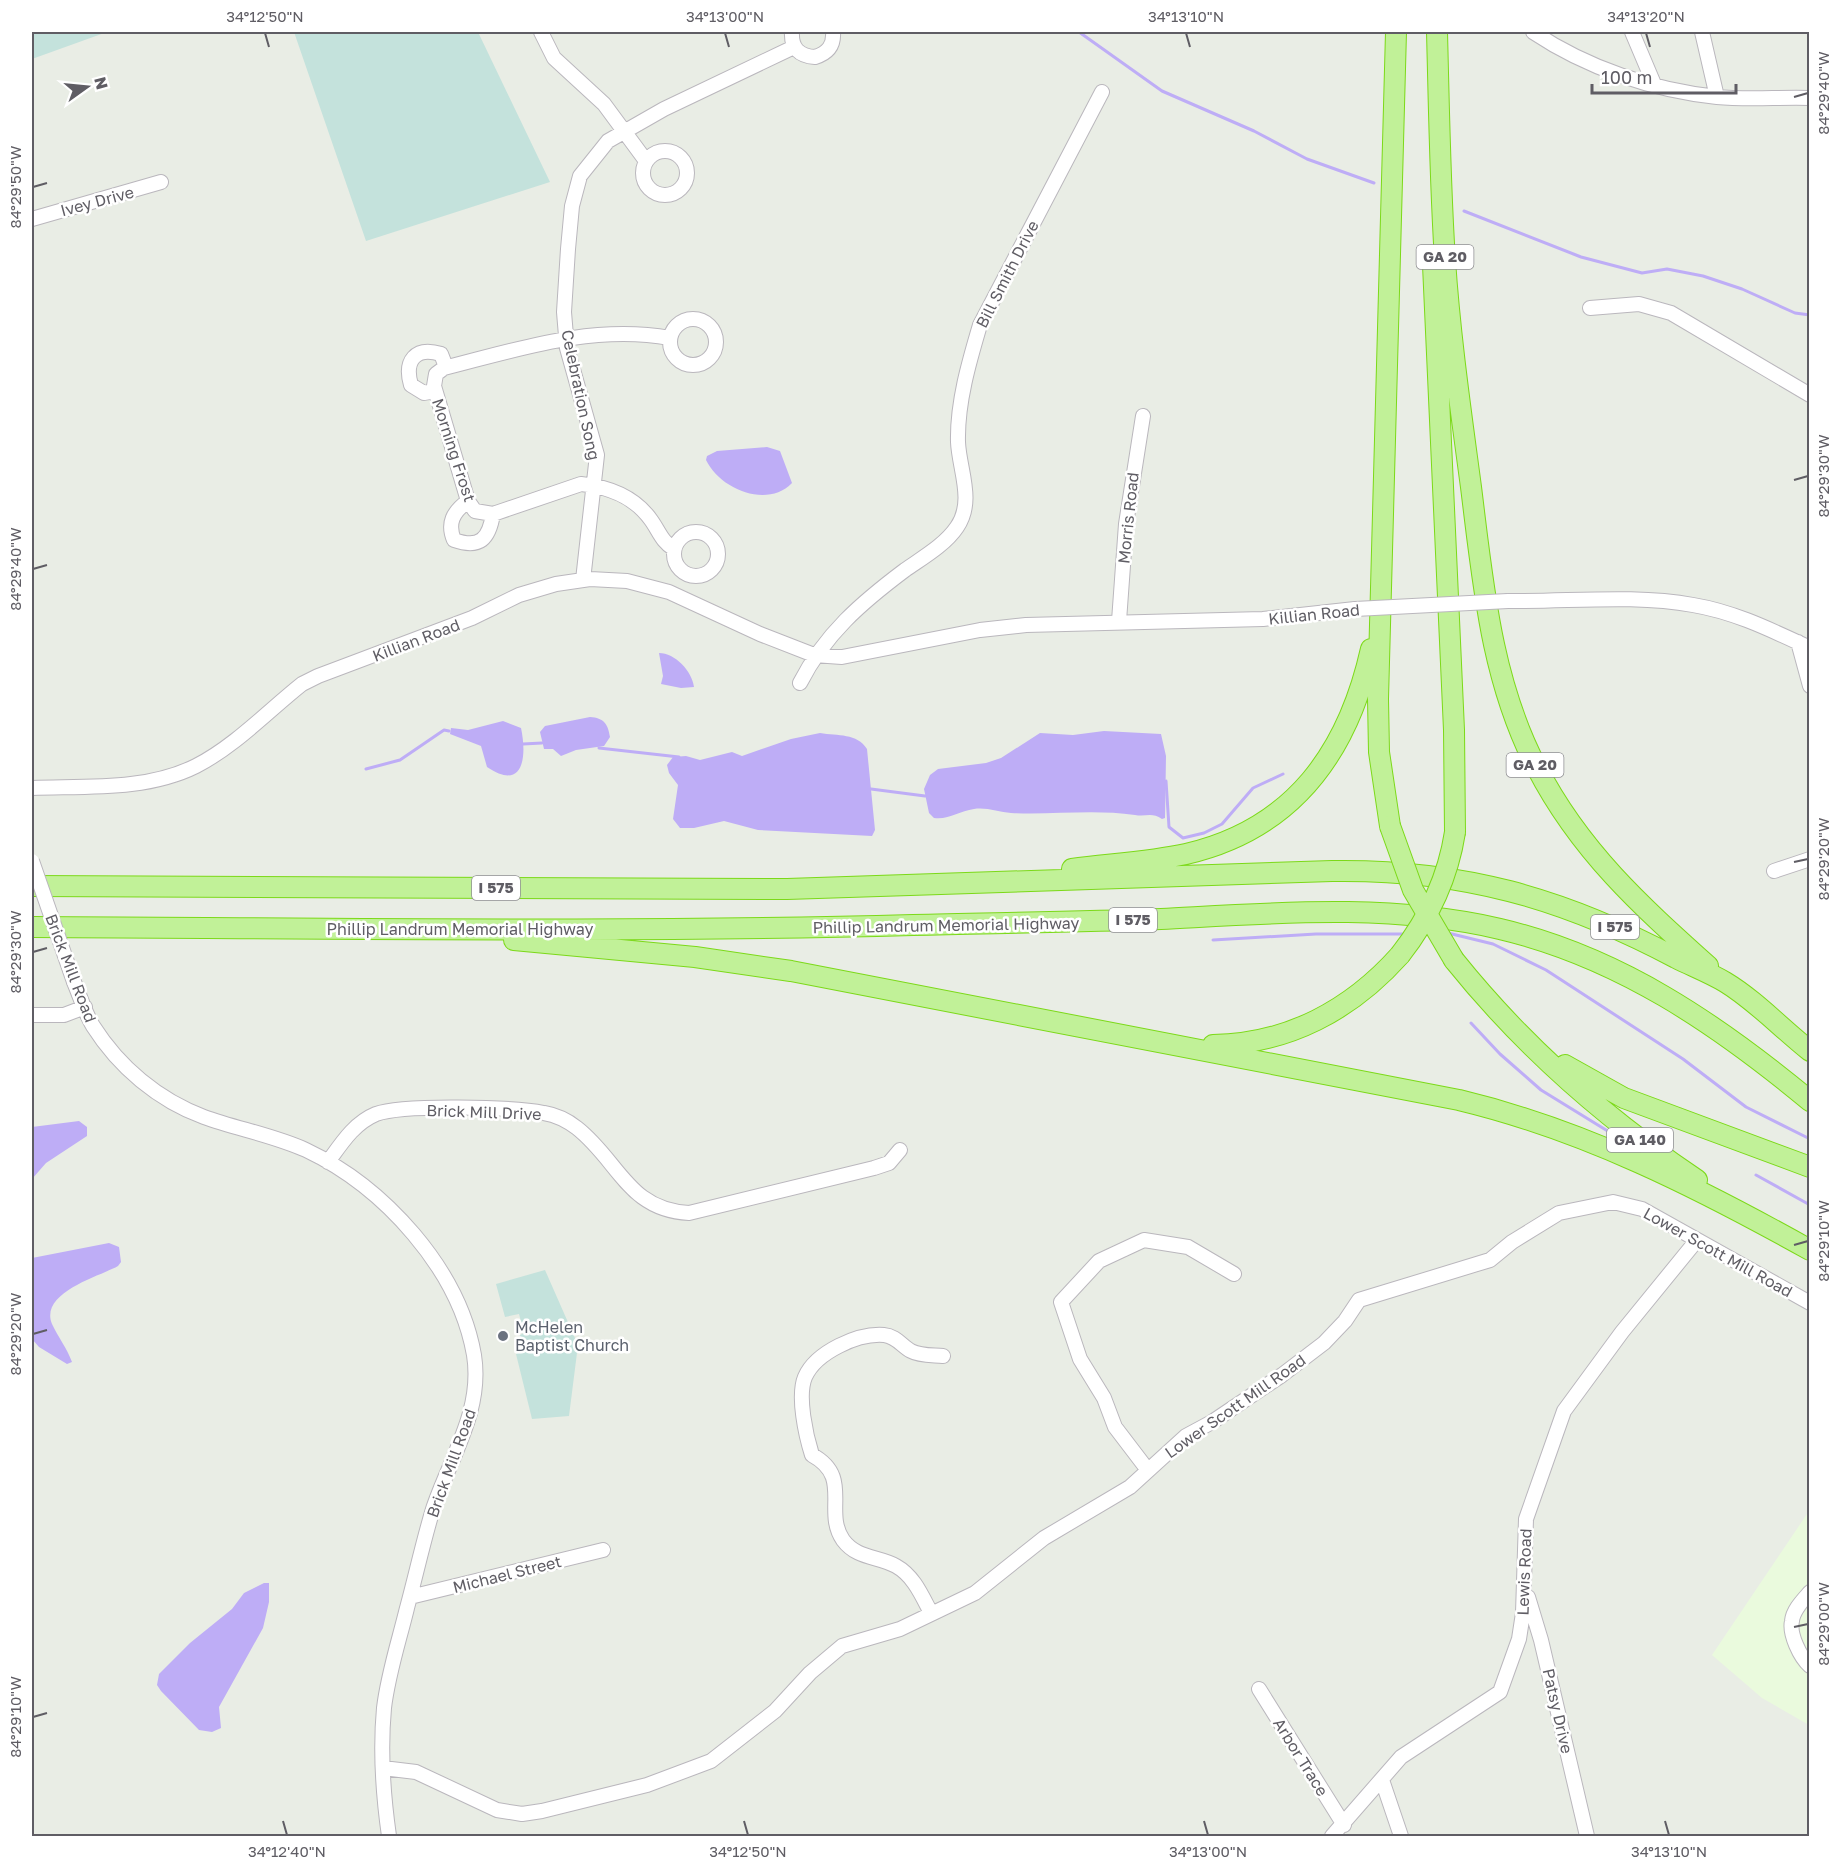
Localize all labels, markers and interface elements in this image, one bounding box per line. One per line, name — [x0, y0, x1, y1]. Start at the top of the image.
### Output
text: 34°12'50"N — [226, 7, 304, 25]
text: 34°13'00"N — [686, 7, 764, 25]
text: 34°13'10"N — [1148, 7, 1224, 25]
text: 34°13'20"N — [1607, 7, 1685, 25]
text: 84°29'40"W — [1814, 51, 1832, 135]
north arrow — [57, 57, 117, 117]
scale bar — [1592, 57, 1736, 95]
text: 100 m — [1601, 66, 1652, 88]
text: N — [90, 75, 113, 92]
text: 84°29'50"W — [6, 145, 24, 229]
street label: Ivey Drive — [58, 182, 136, 220]
street label: Bill Smith Drive — [971, 217, 1043, 331]
road number: GA 20 — [1416, 245, 1474, 269]
street label: Celebration Song — [557, 328, 605, 462]
street label: Morning Frost — [428, 396, 480, 504]
text: 84°29'30"W — [1814, 434, 1832, 518]
street label: Morris Road — [1113, 471, 1143, 565]
text: 84°29'40"W — [6, 527, 24, 611]
street label: Killian Road — [1267, 599, 1361, 629]
street label: Killian Road — [370, 614, 462, 666]
road number: GA 20 — [1506, 753, 1564, 777]
text: 84°29'20"W — [1814, 817, 1832, 901]
road number: I 575 — [472, 876, 520, 900]
road number: I 575 — [1109, 908, 1157, 932]
text: 84°29'30"W — [6, 910, 24, 994]
street label: Brick Mill Road — [41, 911, 101, 1025]
street label: Phillip Landrum Memorial Highway — [812, 913, 1080, 937]
road number: I 575 — [1591, 915, 1639, 939]
street label: Phillip Landrum Memorial Highway — [327, 919, 593, 939]
street label: Brick Mill Drive — [426, 1100, 542, 1124]
road number: GA 140 — [1607, 1128, 1673, 1152]
text: 84°29'10"W — [1814, 1200, 1832, 1282]
street label: Lower Scott Mill Road — [1640, 1203, 1796, 1301]
text: 84°29'20"W — [6, 1292, 24, 1376]
place label: McHelen Baptist Church — [515, 1317, 629, 1355]
marker: McHelen Baptist Church — [496, 1329, 510, 1343]
street label: Lower Scott Mill Road — [1161, 1350, 1309, 1462]
street label: Brick Mill Road — [422, 1406, 480, 1520]
street label: Lewis Road — [1512, 1528, 1536, 1616]
street label: Michael Street — [451, 1551, 563, 1597]
text: 84°29'00"W — [1814, 1582, 1832, 1666]
street label: Patsy Drive — [1539, 1667, 1577, 1755]
text: 84°29'10"W — [6, 1676, 24, 1758]
street label: Arbor Trace — [1269, 1714, 1333, 1800]
text: 34°12'40"N — [248, 1842, 326, 1860]
text: 34°12'50"N — [709, 1842, 787, 1860]
text: 34°13'00"N — [1169, 1842, 1247, 1860]
text: 34°13'10"N — [1631, 1842, 1707, 1860]

